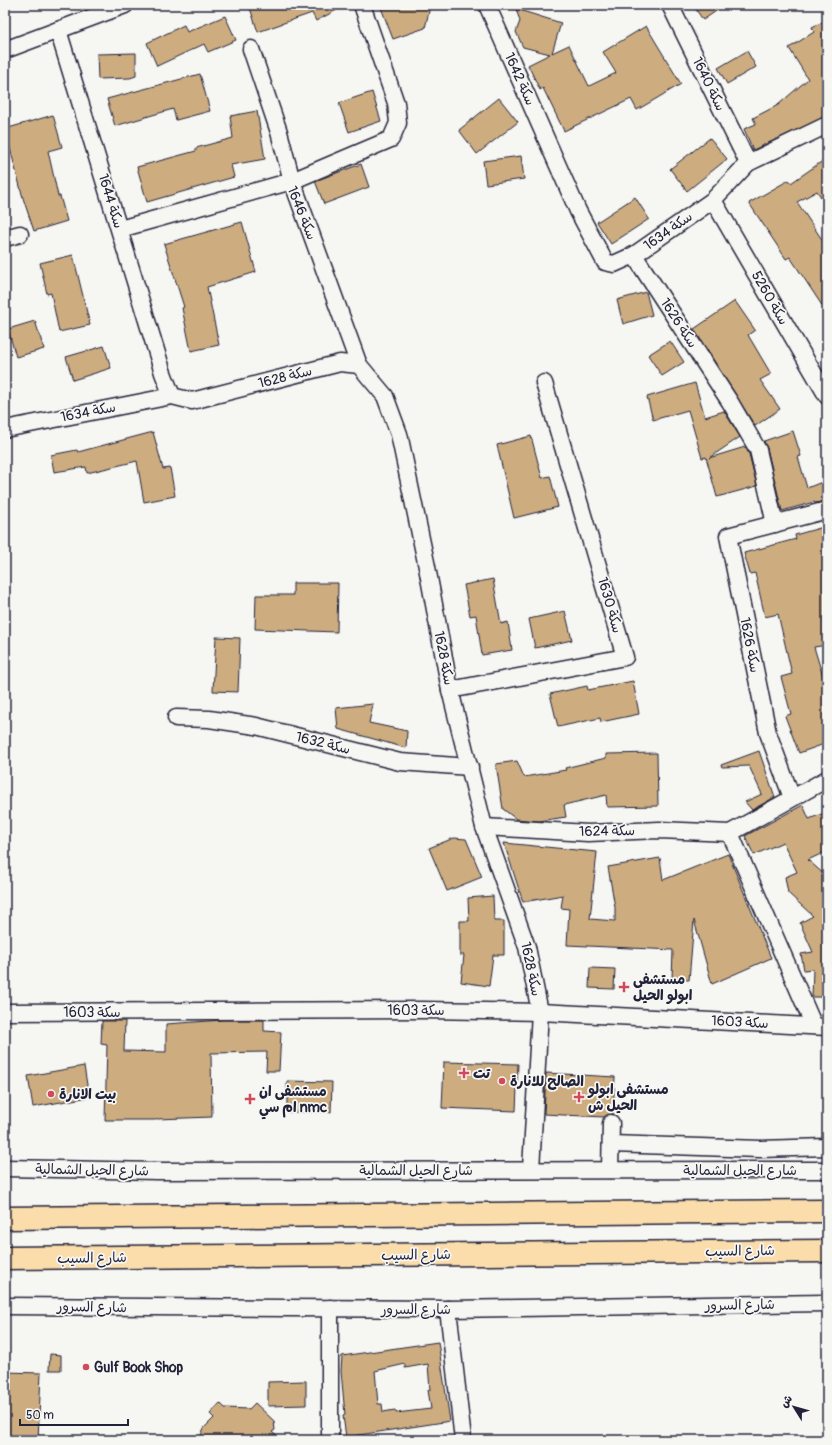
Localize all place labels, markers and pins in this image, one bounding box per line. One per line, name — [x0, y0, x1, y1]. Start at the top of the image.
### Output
place label: مستشفى ابولو الحيل — [633, 971, 693, 1005]
marker: مستشفى ابولو الحيل — [618, 981, 630, 993]
place label: تت — [473, 1065, 491, 1082]
marker: تت — [458, 1067, 470, 1079]
place label: الصالح للانارة — [510, 1073, 584, 1090]
marker: الصالح للانارة — [497, 1076, 507, 1086]
place label: مستشفى ابولو الحيل ش — [587, 1081, 669, 1114]
place label: مستشفى ان ام سي nmc — [259, 1083, 327, 1120]
place label: بيت الانارة — [59, 1086, 116, 1103]
marker: بيت الانارة — [46, 1089, 56, 1099]
marker: مستشفى ابولو الحيل ش — [573, 1091, 585, 1103]
marker: مستشفى ان ام سي nmc — [244, 1093, 256, 1105]
place label: Gulf Book Shop — [94, 1359, 184, 1376]
marker: Gulf Book Shop — [81, 1362, 91, 1372]

